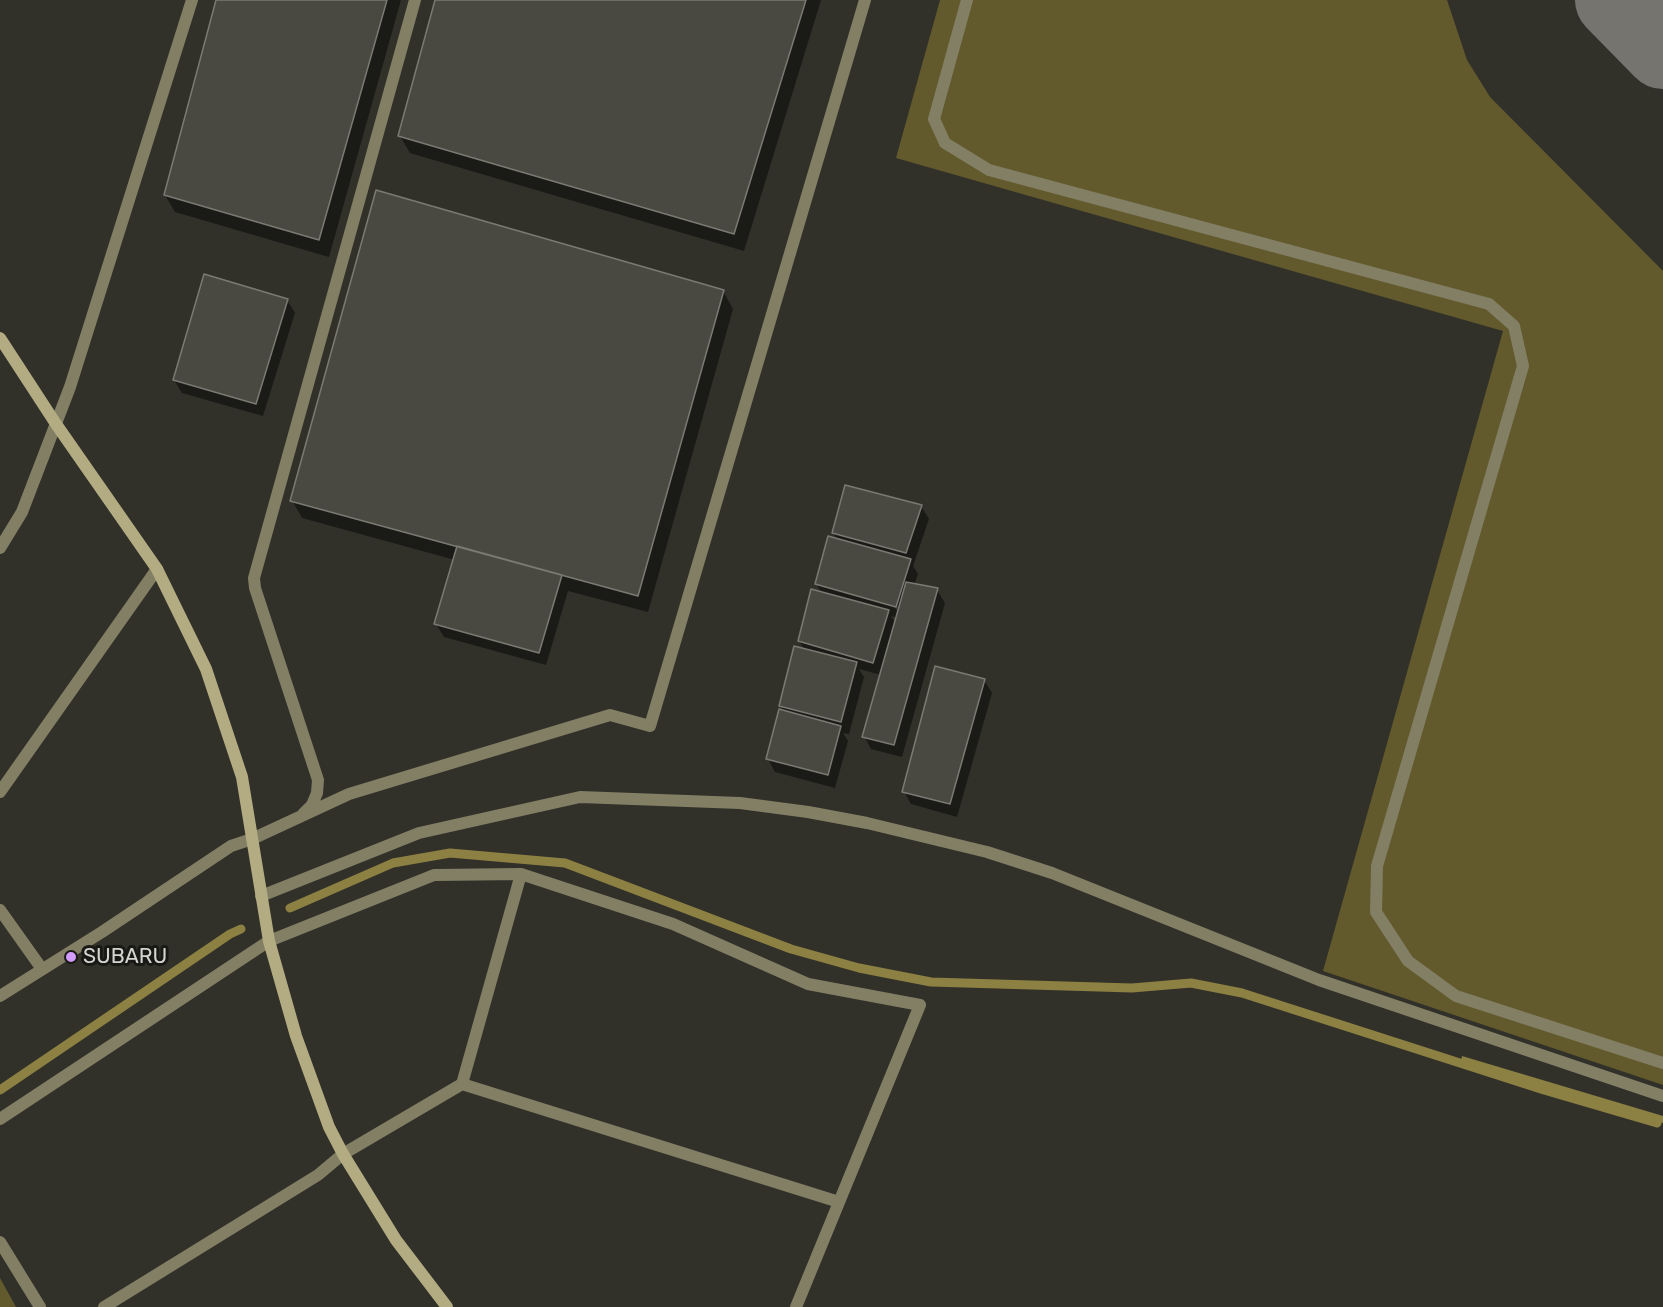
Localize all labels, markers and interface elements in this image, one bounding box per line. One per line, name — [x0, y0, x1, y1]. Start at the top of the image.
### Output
place label: SUBARU — [83, 944, 167, 970]
marker: SUBARU — [64, 950, 78, 964]

